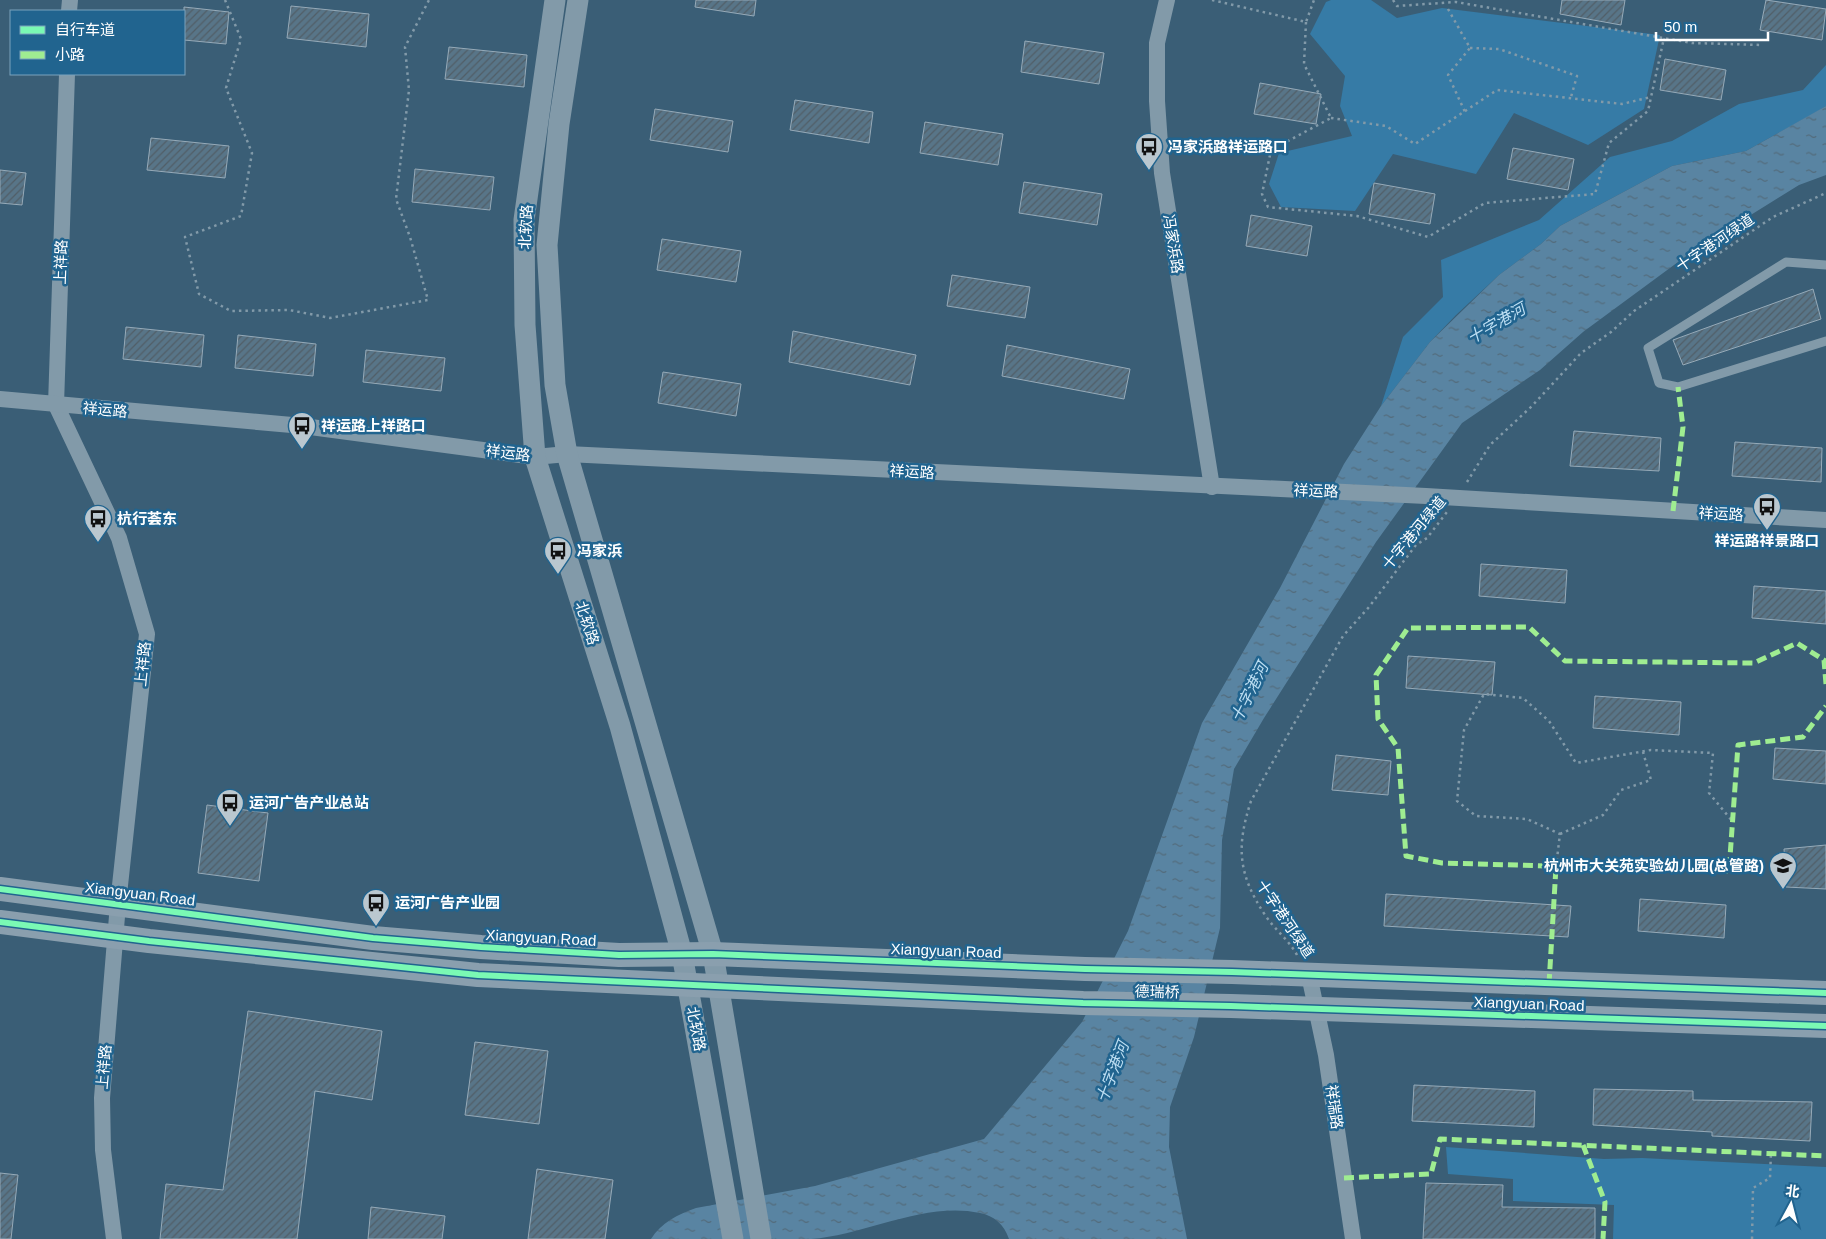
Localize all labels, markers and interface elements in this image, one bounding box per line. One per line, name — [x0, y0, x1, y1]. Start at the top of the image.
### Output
legend — [10, 10, 185, 75]
scale bar — [1656, 10, 1768, 42]
text: 50 m — [1664, 18, 1697, 35]
text: 自行车道 — [55, 21, 115, 38]
text: 小路 — [55, 46, 85, 63]
bus stop icon: 冯家浜路祥运路口 — [1134, 132, 1164, 171]
place label: 冯家浜路祥运路口 — [1168, 138, 1288, 155]
street label: 北软路 — [516, 204, 535, 250]
street label: 十字港河绿道 — [1673, 210, 1757, 275]
street label: 冯家浜路 — [1160, 213, 1187, 275]
street label: 上祥路 — [51, 239, 70, 285]
water label: 十字港河 — [1464, 299, 1531, 347]
street label: 祥运路 — [82, 399, 128, 420]
bus stop icon: 祥运路上祥路口 — [287, 411, 317, 450]
place label: 祥运路上祥路口 — [321, 417, 426, 434]
street label: 祥运路 — [485, 441, 531, 464]
street label: 祥运路 — [889, 462, 935, 481]
street label: 祥运路 — [1293, 481, 1339, 500]
bus stop icon: 祥运路祥景路口 — [1752, 492, 1782, 531]
street label: 十字港河绿道 — [1378, 493, 1449, 573]
bus stop icon: 杭行荟东 — [83, 504, 113, 543]
street label: 祥运路 — [1698, 504, 1744, 523]
place label: 杭行荟东 — [117, 510, 177, 527]
place label: 祥运路祥景路口 — [1714, 532, 1820, 549]
bus stop icon: 冯家浜 — [543, 536, 573, 575]
place label: 冯家浜 — [577, 542, 622, 559]
street label: 北软路 — [572, 599, 603, 647]
street label: 上祥路 — [132, 641, 153, 687]
water label: 十字港河 — [1228, 657, 1272, 725]
bus stop icon: 运河广告产业总站 — [215, 788, 245, 827]
place label: 运河广告产业总站 — [249, 794, 369, 811]
school or university icon: 杭州市大关苑实验幼儿园(总管路) — [1768, 851, 1798, 890]
place label: 杭州市大关苑实验幼儿园(总管路) — [1544, 857, 1764, 874]
street label: 十字港河绿道 — [1253, 877, 1318, 961]
street label: Xiangyuan Road — [84, 878, 196, 909]
bus stop icon: 运河广告产业园 — [361, 888, 391, 927]
place label: 运河广告产业园 — [395, 894, 500, 911]
street label: Xiangyuan Road — [485, 926, 597, 949]
street label: Xiangyuan Road — [890, 940, 1002, 961]
street label: 德瑞桥 — [1134, 983, 1180, 1000]
street label: Xiangyuan Road — [1473, 993, 1585, 1014]
street label: 北软路 — [684, 1005, 709, 1053]
water label: 十字港河 — [1093, 1036, 1133, 1105]
street label: 上祥路 — [93, 1044, 114, 1090]
street label: 祥瑞路 — [1323, 1083, 1346, 1130]
north arrow — [1766, 1179, 1816, 1229]
text: 北 — [1785, 1182, 1801, 1200]

